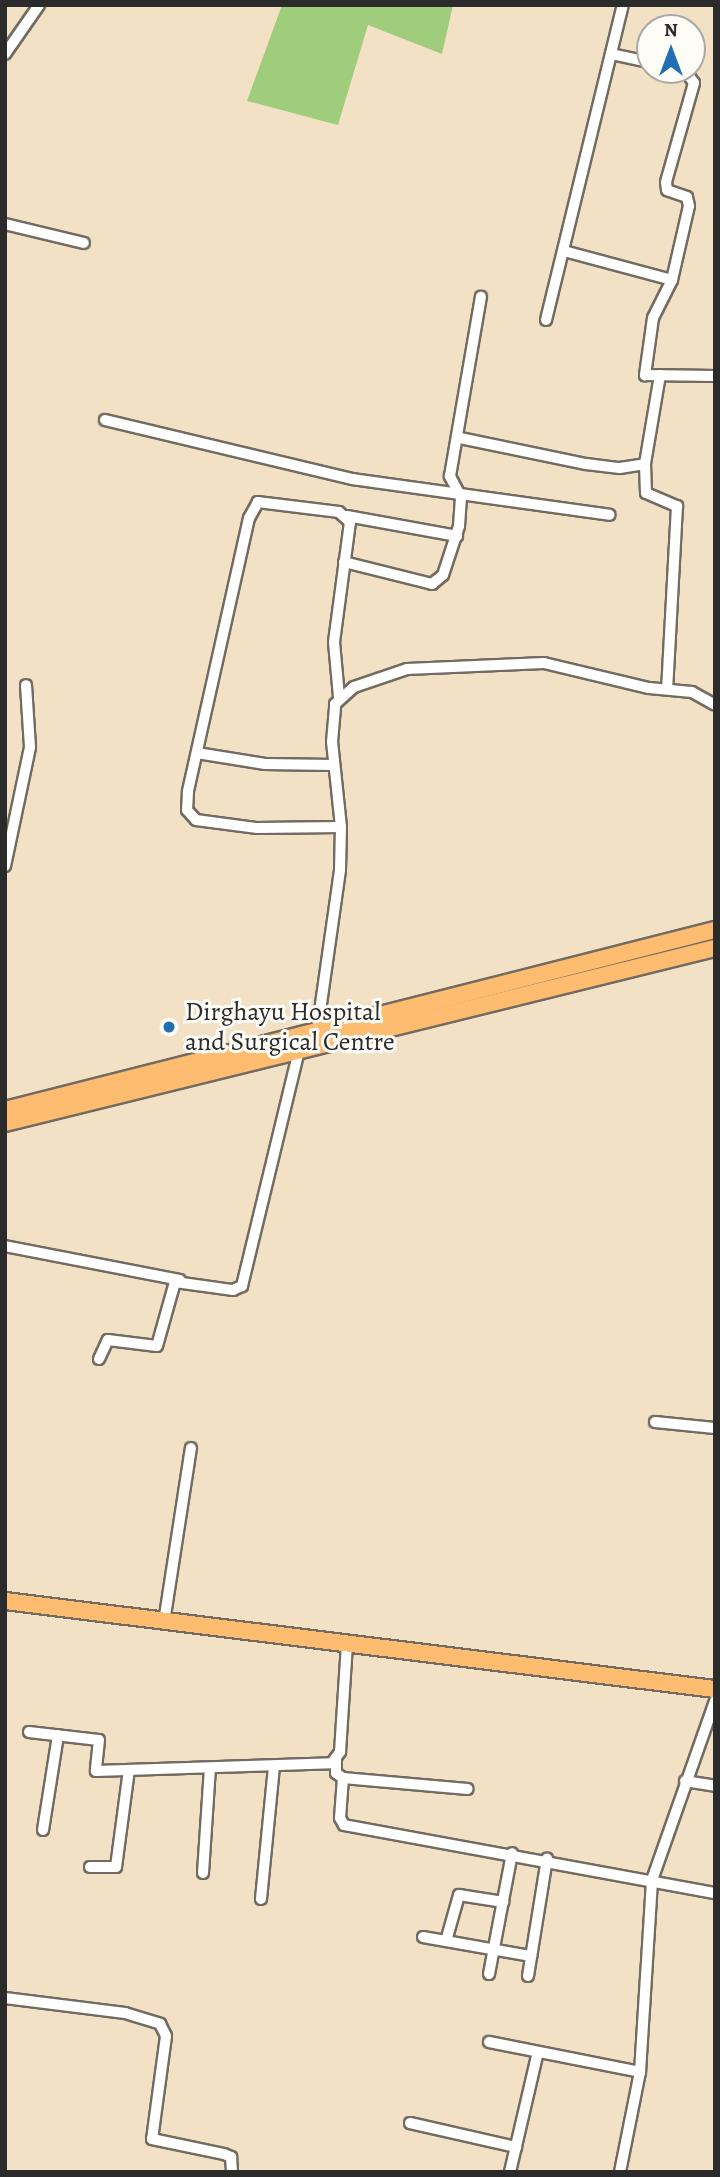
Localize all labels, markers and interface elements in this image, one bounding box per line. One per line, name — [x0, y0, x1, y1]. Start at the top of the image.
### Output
north arrow — [636, 14, 706, 84]
text: N — [664, 17, 678, 43]
place label: Dirghayu Hospital and Surgical Centre — [185, 996, 395, 1058]
marker: Dirghayu Hospital and Surgical Centre — [159, 1017, 179, 1037]

